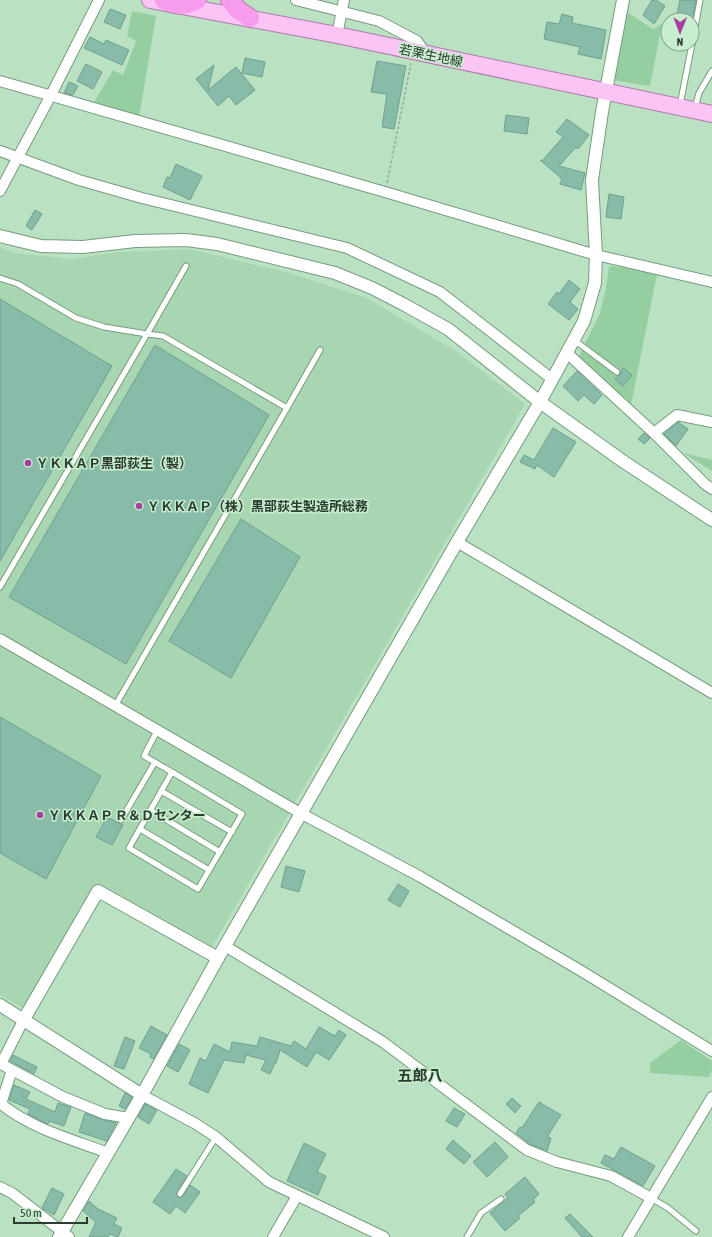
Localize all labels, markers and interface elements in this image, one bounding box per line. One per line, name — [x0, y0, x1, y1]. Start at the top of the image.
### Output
north arrow — [660, 12, 700, 52]
text: N — [676, 36, 683, 48]
street label: 若栗生地線 — [398, 41, 464, 70]
place label: ＹＫＫＡＰ黒部荻生（製） — [36, 456, 192, 471]
marker: ＹＫＫＡＰ黒部荻生（製） — [23, 458, 33, 468]
place label: ＹＫＫＡＰ（株）黒部荻生製造所総務 — [147, 499, 368, 514]
marker: ＹＫＫＡＰ（株）黒部荻生製造所総務 — [134, 501, 144, 511]
place label: ＹＫＫＡＰ Ｒ＆Ｄセンター — [48, 808, 206, 823]
marker: ＹＫＫＡＰ Ｒ＆Ｄセンター — [35, 810, 45, 820]
district label: 五郎八 — [397, 1067, 443, 1084]
scale bar — [14, 1199, 87, 1225]
text: 50 m — [20, 1206, 42, 1220]

